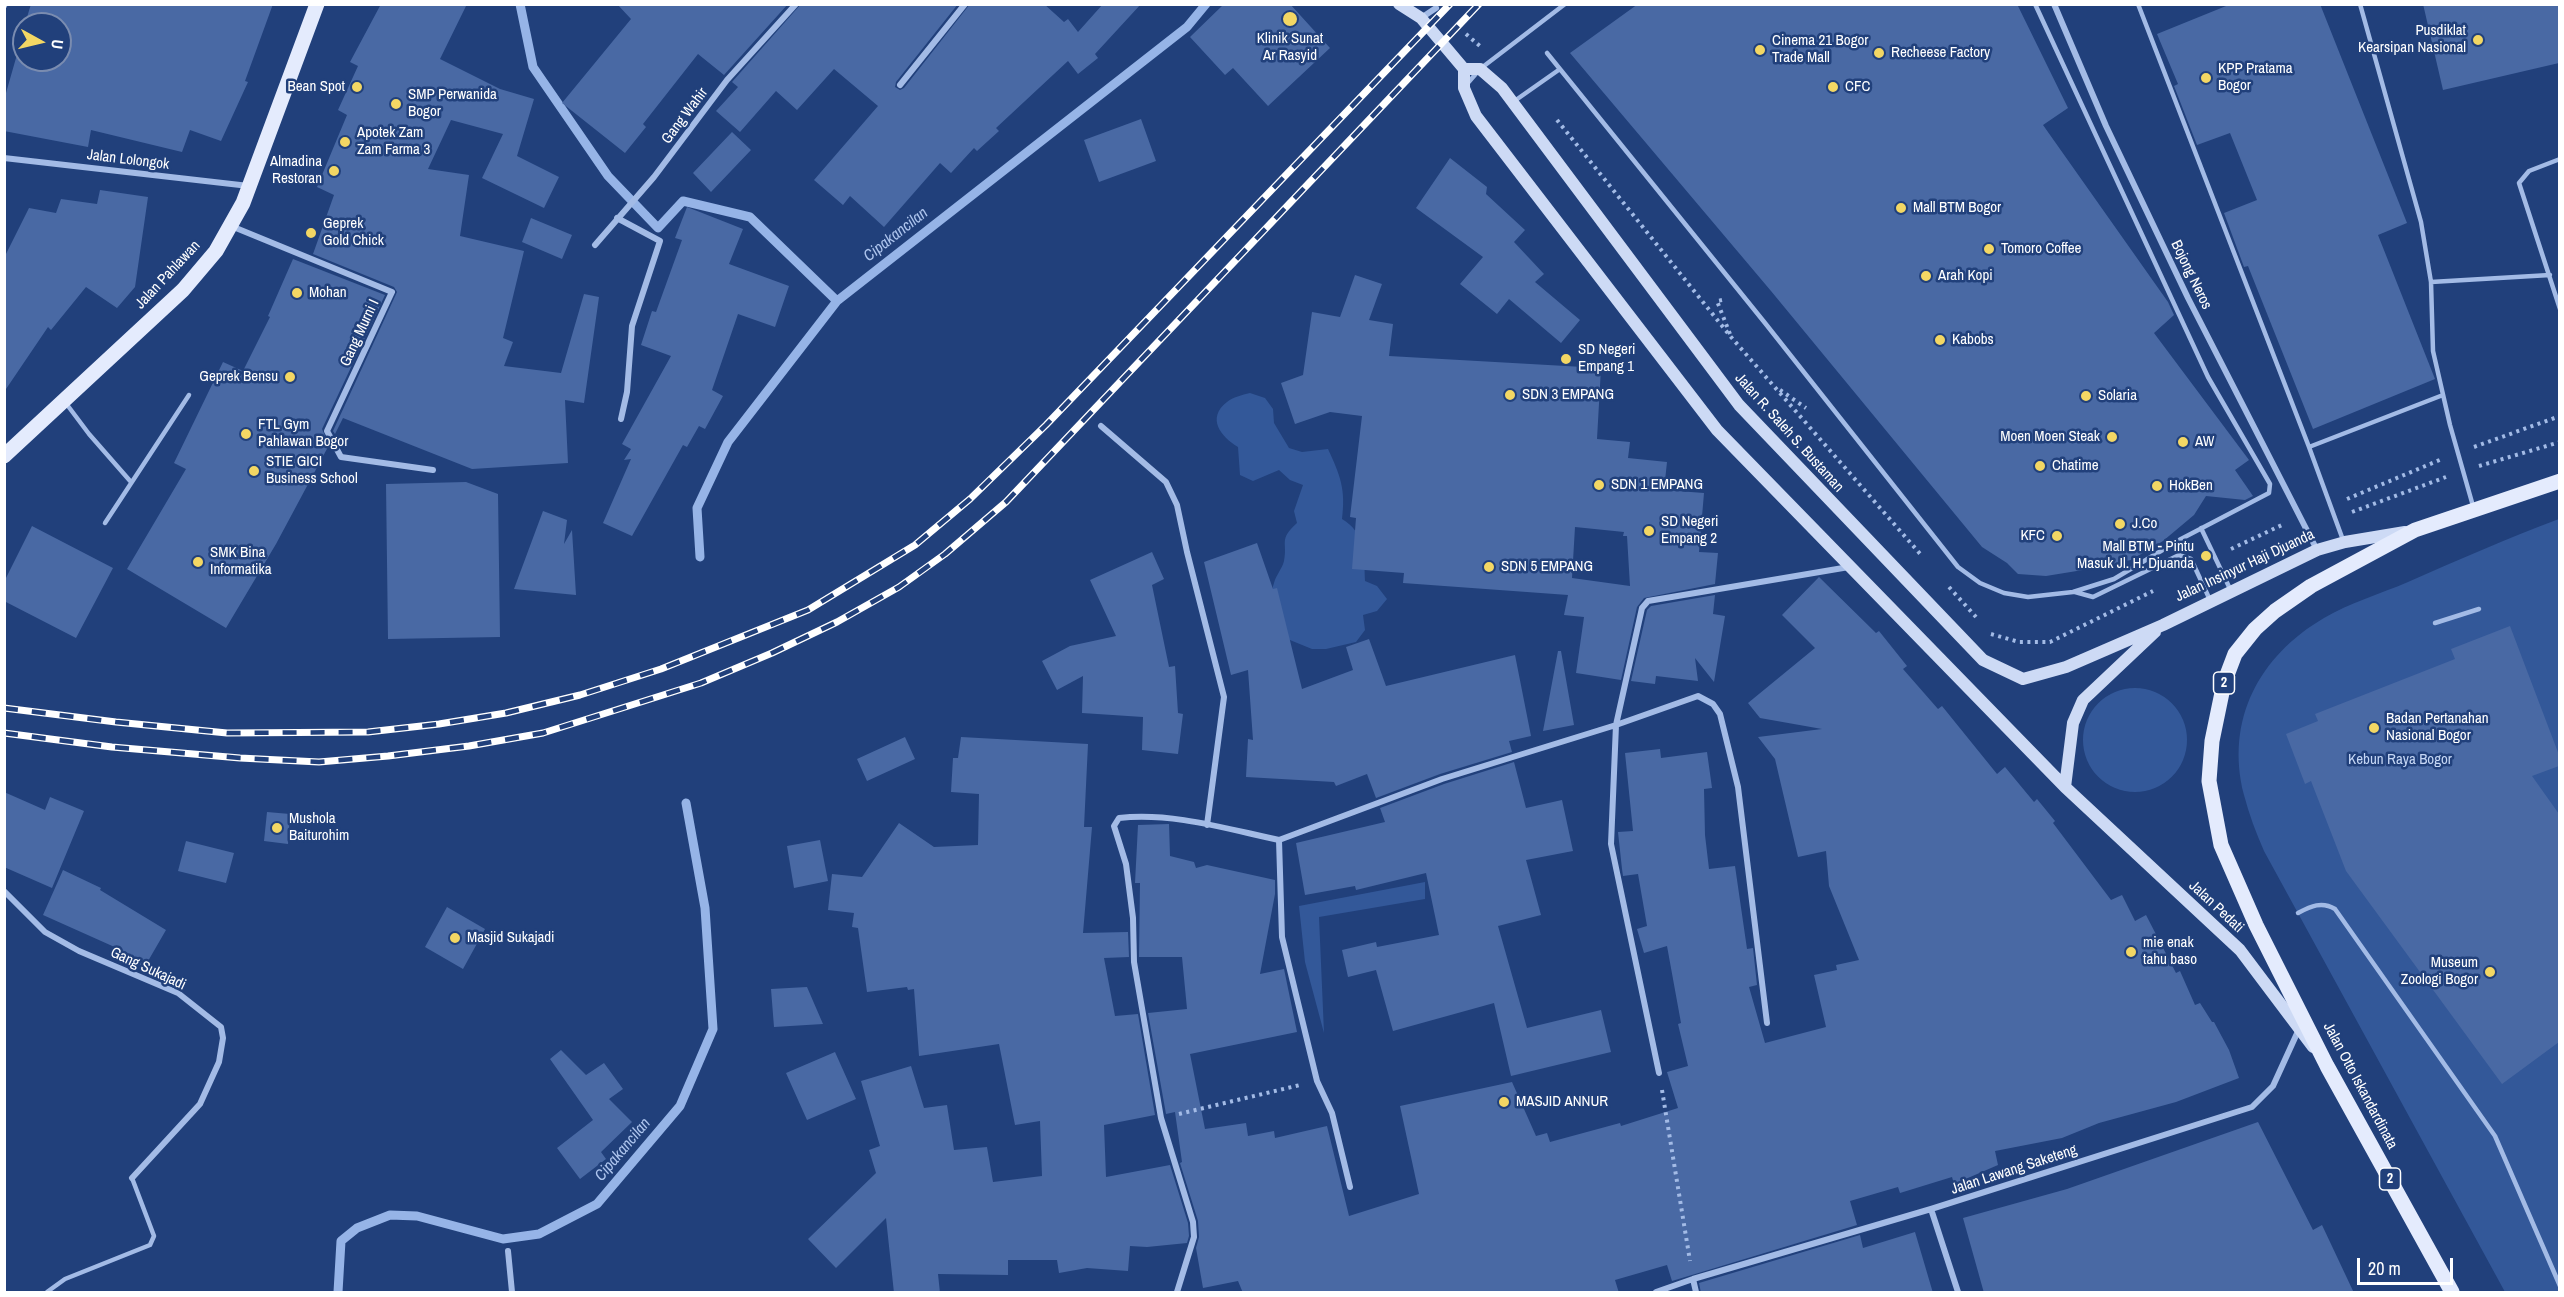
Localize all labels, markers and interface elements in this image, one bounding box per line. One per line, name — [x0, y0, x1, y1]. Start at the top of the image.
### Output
marker: Klinik Sunat Ar Rasyid — [1281, 10, 1299, 28]
north arrow — [12, 12, 72, 72]
place label: Pusdiklat Kearsipan Nasional — [2358, 22, 2466, 57]
place label: Klinik Sunat Ar Rasyid — [1257, 30, 1323, 65]
place label: Cinema 21 Bogor Trade Mall — [1772, 32, 1868, 67]
marker: Pusdiklat Kearsipan Nasional — [2471, 33, 2485, 47]
text: U — [46, 38, 69, 50]
marker: Cinema 21 Bogor Trade Mall — [1753, 43, 1767, 57]
place label: Recheese Factory — [1891, 44, 1990, 62]
marker: Recheese Factory — [1872, 46, 1886, 60]
place label: KPP Pratama Bogor — [2218, 60, 2293, 95]
marker: KPP Pratama Bogor — [2199, 71, 2213, 85]
place label: Bean Spot — [288, 78, 345, 96]
place label: CFC — [1845, 78, 1870, 96]
marker: Bean Spot — [350, 80, 364, 94]
marker: CFC — [1826, 80, 1840, 94]
street label: Gang Wahir — [658, 84, 712, 148]
place label: SMP Perwanida Bogor — [408, 86, 497, 121]
marker: SMP Perwanida Bogor — [389, 97, 403, 111]
place label: Apotek Zam Zam Farma 3 — [357, 124, 430, 159]
marker: Apotek Zam Zam Farma 3 — [338, 135, 352, 149]
street label: Jalan Lolongok — [86, 146, 170, 174]
place label: Almadina Restoran — [270, 153, 322, 188]
marker: Almadina Restoran — [327, 164, 341, 178]
place label: Mall BTM Bogor — [1913, 199, 2001, 217]
marker: Mall BTM Bogor — [1894, 201, 1908, 215]
water label: Cipakancilan — [860, 204, 932, 266]
place label: Geprek Gold Chick — [323, 215, 384, 250]
marker: Geprek Gold Chick — [304, 226, 318, 240]
street label: Jalan Pahlawan — [132, 237, 204, 313]
street label: Bojong Neros — [2167, 238, 2215, 312]
place label: Tomoro Coffee — [2001, 240, 2081, 258]
marker: Tomoro Coffee — [1982, 242, 1996, 256]
place label: Arah Kopi — [1938, 267, 1993, 285]
marker: Arah Kopi — [1919, 269, 1933, 283]
place label: Mohan — [309, 284, 347, 302]
marker: Mohan — [290, 286, 304, 300]
street label: Gang Murni I — [337, 297, 383, 369]
place label: Kabobs — [1952, 331, 1994, 349]
marker: Kabobs — [1933, 333, 1947, 347]
place label: SD Negeri Empang 1 — [1578, 341, 1635, 376]
marker: SD Negeri Empang 1 — [1559, 352, 1573, 366]
place label: Geprek Bensu — [199, 368, 278, 386]
marker: Geprek Bensu — [283, 370, 297, 384]
street label: Jalan R. Saleh S. Bustaman — [1731, 370, 1847, 496]
place label: SDN 3 EMPANG — [1522, 386, 1614, 404]
place label: Solaria — [2098, 387, 2137, 405]
marker: SDN 3 EMPANG — [1503, 388, 1517, 402]
marker: Solaria — [2079, 389, 2093, 403]
place label: FTL Gym Pahlawan Bogor — [258, 416, 348, 451]
marker: FTL Gym Pahlawan Bogor — [239, 427, 253, 441]
place label: Moen Moen Steak — [2000, 428, 2100, 446]
marker: Moen Moen Steak — [2105, 430, 2119, 444]
place label: AW — [2195, 433, 2214, 451]
marker: AW — [2176, 435, 2190, 449]
place label: STIE GICI Business School — [266, 453, 358, 488]
place label: Chatime — [2052, 457, 2098, 475]
marker: Chatime — [2033, 459, 2047, 473]
marker: STIE GICI Business School — [247, 464, 261, 478]
place label: SDN 1 EMPANG — [1611, 476, 1703, 494]
place label: HokBen — [2169, 477, 2213, 495]
marker: SDN 1 EMPANG — [1592, 478, 1606, 492]
marker: HokBen — [2150, 479, 2164, 493]
place label: SD Negeri Empang 2 — [1661, 513, 1718, 548]
place label: J.Co — [2132, 515, 2157, 533]
marker: J.Co — [2113, 517, 2127, 531]
marker: SD Negeri Empang 2 — [1642, 524, 1656, 538]
street label: Jalan Insinyur Haji Djuanda — [2173, 526, 2317, 606]
place label: KFC — [2020, 527, 2045, 545]
marker: KFC — [2050, 529, 2064, 543]
place label: Mall BTM - Pintu Masuk Jl. H. Djuanda — [2077, 538, 2194, 573]
place label: SMK Bina Informatika — [210, 544, 272, 579]
marker: Mall BTM - Pintu Masuk Jl. H. Djuanda — [2199, 549, 2213, 563]
marker: SMK Bina Informatika — [191, 555, 205, 569]
place label: SDN 5 EMPANG — [1501, 558, 1593, 576]
marker: SDN 5 EMPANG — [1482, 560, 1496, 574]
road number: 2 — [2214, 672, 2234, 694]
place label: Badan Pertanahan Nasional Bogor — [2386, 710, 2489, 745]
marker: Badan Pertanahan Nasional Bogor — [2367, 721, 2381, 735]
park label: Kebun Raya Bogor — [2348, 751, 2452, 769]
place label: Mushola Baiturohim — [289, 810, 349, 845]
marker: Mushola Baiturohim — [270, 821, 284, 835]
street label: Jalan Pedati — [2185, 877, 2247, 937]
place label: Masjid Sukajadi — [467, 929, 555, 947]
marker: Masjid Sukajadi — [448, 931, 462, 945]
place label: mie enak tahu baso — [2143, 934, 2197, 969]
street label: Gang Sukajadi — [107, 944, 189, 994]
marker: mie enak tahu baso — [2124, 945, 2138, 959]
place label: Museum Zoologi Bogor — [2401, 954, 2478, 989]
marker: Museum Zoologi Bogor — [2483, 965, 2497, 979]
street label: Jalan Otto Iskandardinata — [2319, 1020, 2401, 1152]
place label: MASJID ANNUR — [1516, 1093, 1608, 1111]
marker: MASJID ANNUR — [1497, 1095, 1511, 1109]
water label: Cipakancilan — [591, 1114, 655, 1186]
street label: Jalan Lawang Saketeng — [1949, 1141, 2079, 1199]
road number: 2 — [2380, 1168, 2400, 1190]
scale bar — [2360, 1246, 2456, 1284]
text: 20 m — [2368, 1256, 2401, 1281]

